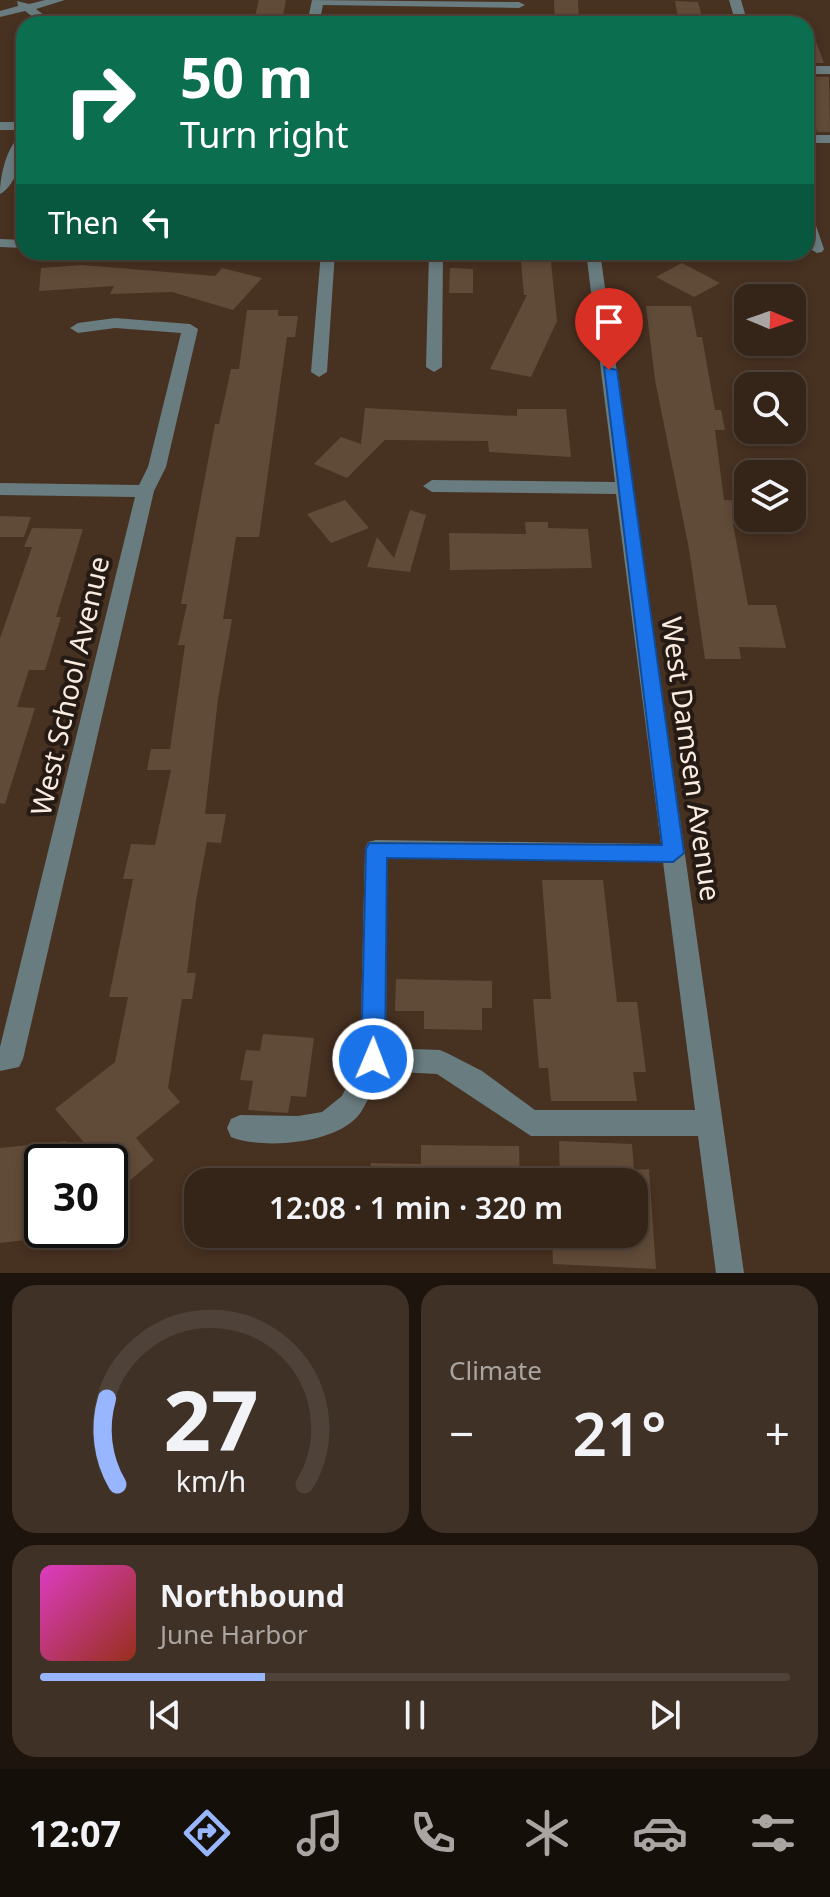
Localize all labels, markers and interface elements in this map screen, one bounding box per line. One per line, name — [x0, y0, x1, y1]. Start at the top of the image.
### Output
text: 50 m — [180, 38, 313, 114]
icon: right — [48, 48, 152, 152]
text: Turn right — [180, 110, 348, 159]
icon: left — [135, 200, 179, 244]
text: Then — [48, 202, 119, 243]
north arrow — [734, 284, 806, 356]
map controls — [734, 284, 806, 532]
pin — [575, 288, 643, 370]
icon: arrive — [587, 300, 631, 344]
button: search — [734, 372, 806, 444]
button: layers — [734, 460, 806, 532]
street label: West School Avenue — [21, 552, 117, 819]
street label: West Damsen Avenue — [653, 614, 731, 903]
position arrow — [331, 1017, 415, 1101]
speed limit sign: 30 — [24, 1144, 128, 1248]
text: 12:08 · 1 min · 320 m — [269, 1187, 563, 1228]
text: Climate — [449, 1352, 542, 1388]
text: 27 — [163, 1362, 258, 1475]
text: 21° — [572, 1392, 667, 1474]
text: − — [449, 1403, 474, 1463]
text: + — [765, 1403, 790, 1463]
text: km/h — [175, 1461, 246, 1500]
text: Northbound — [160, 1575, 345, 1616]
text: June Harbor — [160, 1616, 308, 1652]
icon: previous — [143, 1693, 187, 1737]
icon: pause — [393, 1693, 437, 1737]
icon: next — [643, 1693, 687, 1737]
icon: directions — [179, 1805, 235, 1861]
icon: music — [292, 1805, 348, 1861]
icon: phone — [405, 1805, 461, 1861]
icon: climate — [519, 1805, 575, 1861]
icon: car — [632, 1805, 688, 1861]
icon: filters — [745, 1805, 801, 1861]
text: 12:07 — [29, 1809, 121, 1858]

